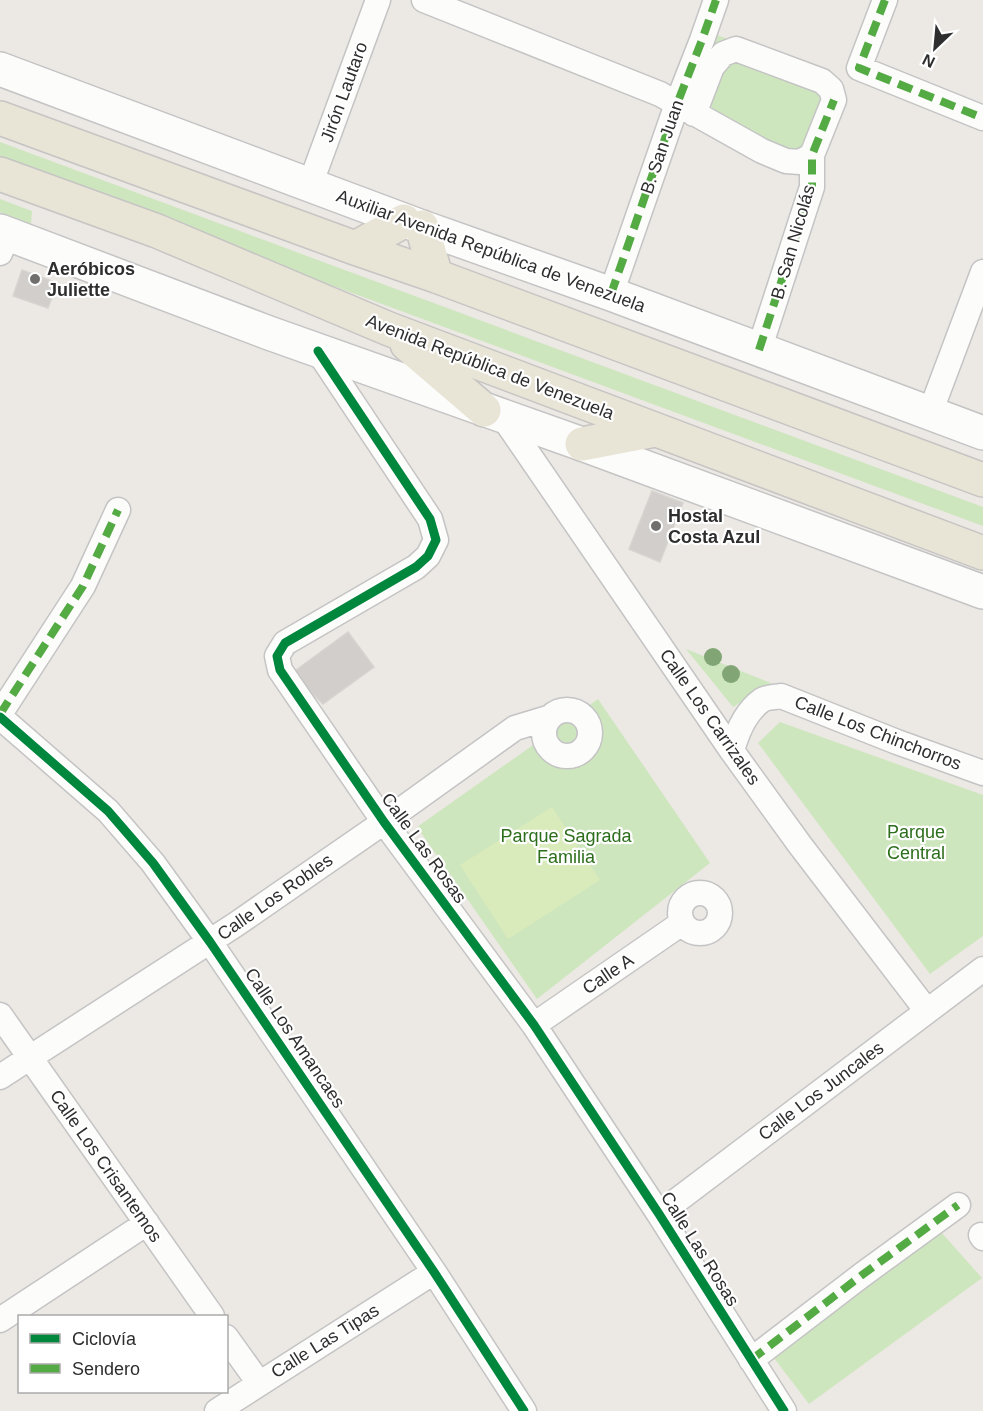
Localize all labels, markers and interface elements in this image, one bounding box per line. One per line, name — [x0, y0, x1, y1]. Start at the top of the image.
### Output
north arrow — [905, 18, 965, 78]
street label: Jirón Lautaro — [317, 39, 371, 145]
text: N — [920, 51, 938, 71]
street label: B. San Juan — [637, 97, 687, 197]
street label: B. San Nicolás — [767, 182, 819, 302]
street label: Auxiliar Avenida República de Venezuela — [334, 186, 649, 317]
place label: Aeróbicos Juliette — [47, 259, 135, 300]
marker: Aeróbicos Juliette — [28, 272, 42, 286]
street label: Avenida República de Venezuela — [363, 310, 618, 424]
place label: Hostal Costa Azul — [668, 506, 760, 547]
marker: Hostal Costa Azul — [649, 519, 663, 533]
street label: Calle Los Carrizales — [656, 645, 764, 789]
street label: Calle Los Chinchorros — [792, 692, 964, 774]
street label: Calle Las Rosas — [377, 789, 471, 907]
park label: Parque Central — [887, 822, 945, 863]
park label: Parque Sagrada Familia — [500, 826, 633, 867]
street label: Calle Los Robles — [214, 850, 336, 944]
street label: Calle A — [579, 950, 637, 998]
street label: Calle Los Amancaes — [241, 964, 349, 1112]
street label: Calle Los Juncales — [755, 1038, 887, 1144]
street label: Calle Los Crisantemos — [46, 1086, 166, 1246]
street label: Calle Las Rosas — [657, 1188, 743, 1310]
street label: Calle Las Tipas — [268, 1300, 382, 1382]
legend — [18, 1315, 228, 1393]
text: Ciclovía — [72, 1329, 137, 1349]
text: Sendero — [72, 1359, 140, 1379]

